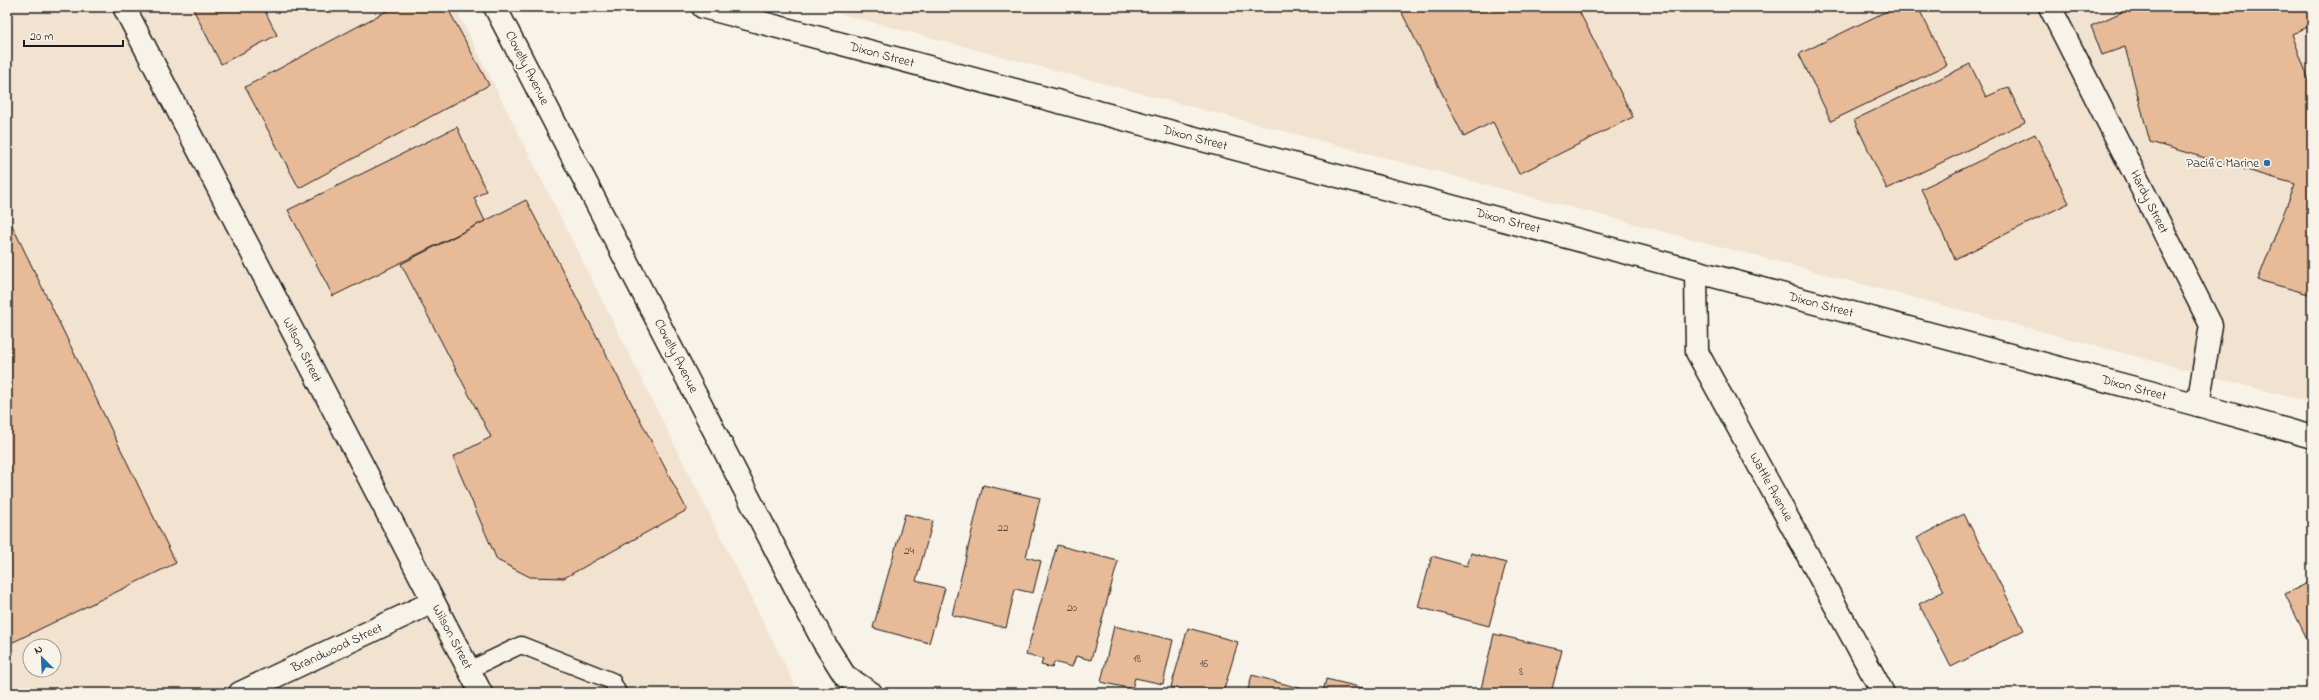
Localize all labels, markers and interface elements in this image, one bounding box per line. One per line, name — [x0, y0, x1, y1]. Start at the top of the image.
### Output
scale bar — [24, 22, 123, 48]
text: 20 m — [30, 28, 53, 46]
street label: Clovelly Avenue — [499, 28, 554, 109]
street label: Dixon Street — [846, 37, 917, 73]
street label: Dixon Street — [1159, 120, 1230, 156]
place label: Pacific Marine — [2186, 154, 2259, 173]
marker: Pacific Marine — [2262, 158, 2272, 168]
street label: Hardy Street — [2124, 167, 2173, 238]
street label: Dixon Street — [1472, 203, 1543, 239]
street label: Dixon Street — [1785, 287, 1856, 323]
street label: Wilson Street — [277, 314, 327, 387]
street label: Clovelly Avenue — [648, 316, 703, 397]
street label: Dixon Street — [2098, 370, 2169, 406]
street label: Wattle Avenue — [1744, 449, 1798, 525]
house number: 22 — [998, 520, 1009, 536]
house number: 24 — [904, 543, 914, 559]
house number: 20 — [1067, 600, 1077, 616]
street label: Wilson Street — [427, 601, 477, 673]
street label: Brandwood Street — [287, 618, 386, 678]
north arrow — [22, 638, 62, 678]
text: N — [32, 641, 45, 659]
house number: 18 — [1133, 651, 1141, 667]
house number: 16 — [1200, 656, 1208, 672]
house number: 8 — [1519, 664, 1523, 680]

